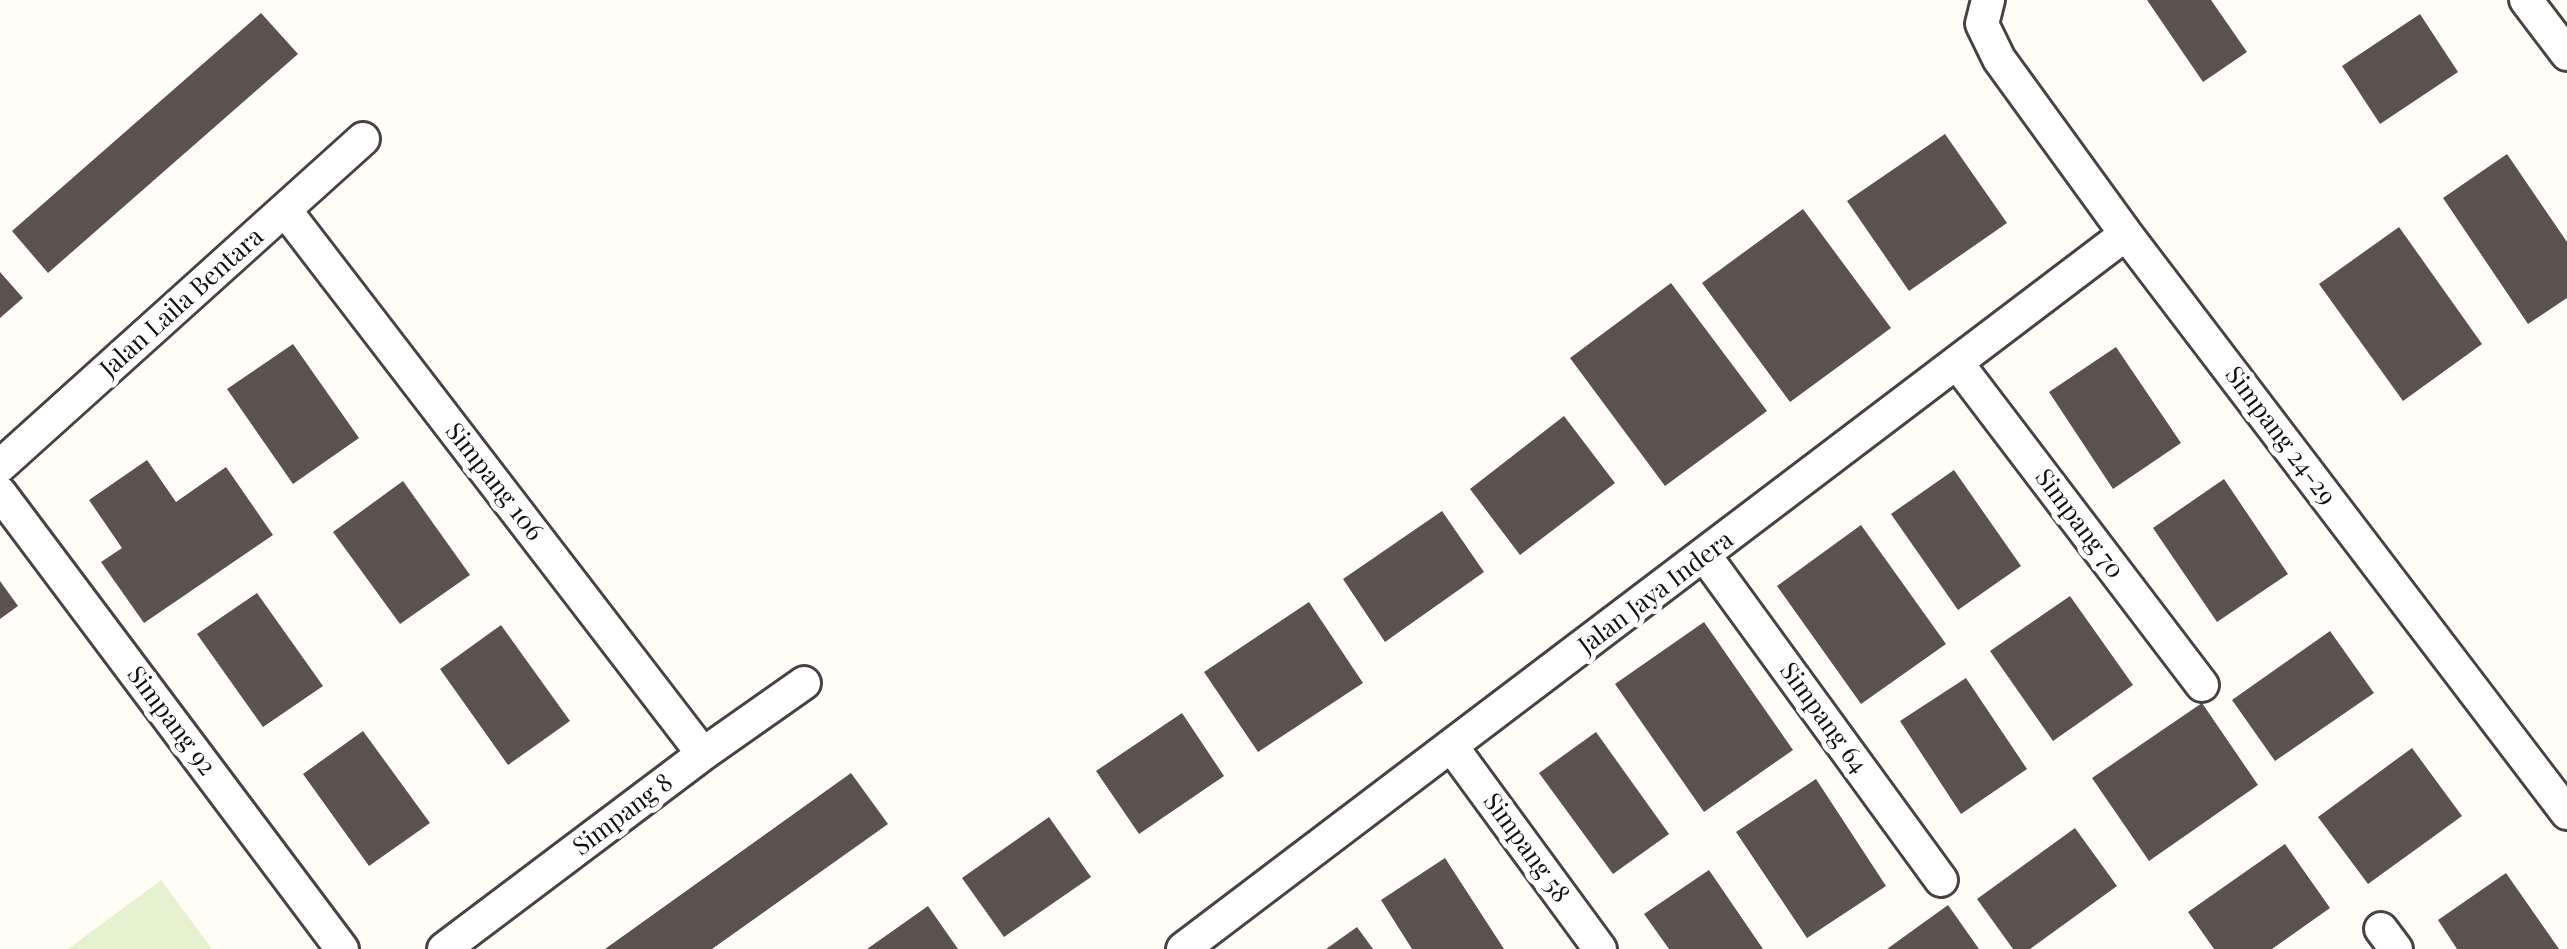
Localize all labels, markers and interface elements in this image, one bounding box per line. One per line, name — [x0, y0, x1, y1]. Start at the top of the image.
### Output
street label: Jalan Laila Bentara — [94, 222, 270, 384]
street label: Simpang 24-29 — [2218, 361, 2342, 511]
street label: Simpang 106 — [439, 417, 549, 547]
street label: Simpang 70 — [2028, 463, 2130, 585]
street label: Jalan Jaya Indera — [1573, 525, 1739, 661]
street label: Simpang 64 — [1773, 657, 1873, 779]
street label: Simpang 92 — [120, 661, 222, 781]
street label: Simpang 8 — [567, 768, 679, 862]
street label: Simpang 58 — [1476, 788, 1576, 908]

